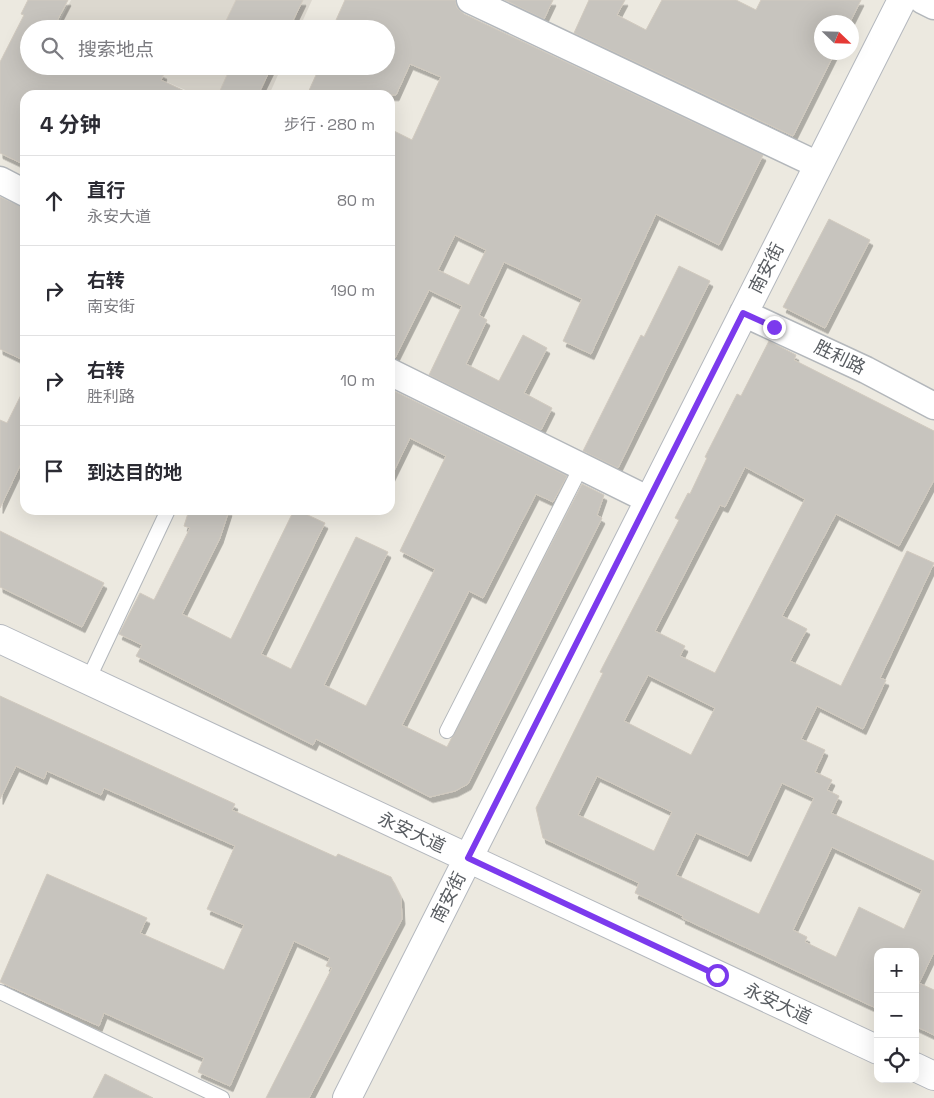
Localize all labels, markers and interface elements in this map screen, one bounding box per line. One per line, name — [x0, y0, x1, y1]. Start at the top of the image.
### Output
north arrow — [814, 15, 859, 60]
search box — [20, 20, 395, 75]
icon: search — [38, 34, 66, 62]
text: 搜索地点 — [78, 37, 154, 62]
text: 4 分钟 — [40, 111, 101, 138]
text: 步行 · 280 m — [284, 114, 375, 135]
text: 直行 — [87, 178, 125, 203]
icon: ahead — [40, 187, 68, 215]
text: 80 m — [337, 190, 375, 211]
text: 永安大道 — [87, 206, 151, 227]
street label: 南安街 — [743, 239, 789, 297]
text: 右转 — [87, 268, 125, 293]
icon: right — [40, 277, 68, 305]
text: 190 m — [330, 280, 375, 301]
text: 南安街 — [87, 296, 135, 317]
route end — [763, 316, 786, 339]
street label: 胜利路 — [811, 335, 869, 379]
text: 右转 — [87, 358, 125, 383]
icon: right — [40, 367, 68, 395]
text: 10 m — [340, 370, 375, 391]
text: 胜利路 — [87, 386, 135, 407]
icon: arrive — [40, 457, 68, 485]
text: 到达目的地 — [87, 460, 182, 485]
street label: 永安大道 — [375, 806, 449, 858]
street label: 南安街 — [425, 868, 471, 926]
map controls — [874, 948, 919, 1083]
button: + — [874, 948, 919, 993]
route start — [706, 964, 729, 987]
street label: 永安大道 — [741, 977, 815, 1029]
button: − — [874, 993, 919, 1038]
button: locate — [874, 1038, 919, 1083]

